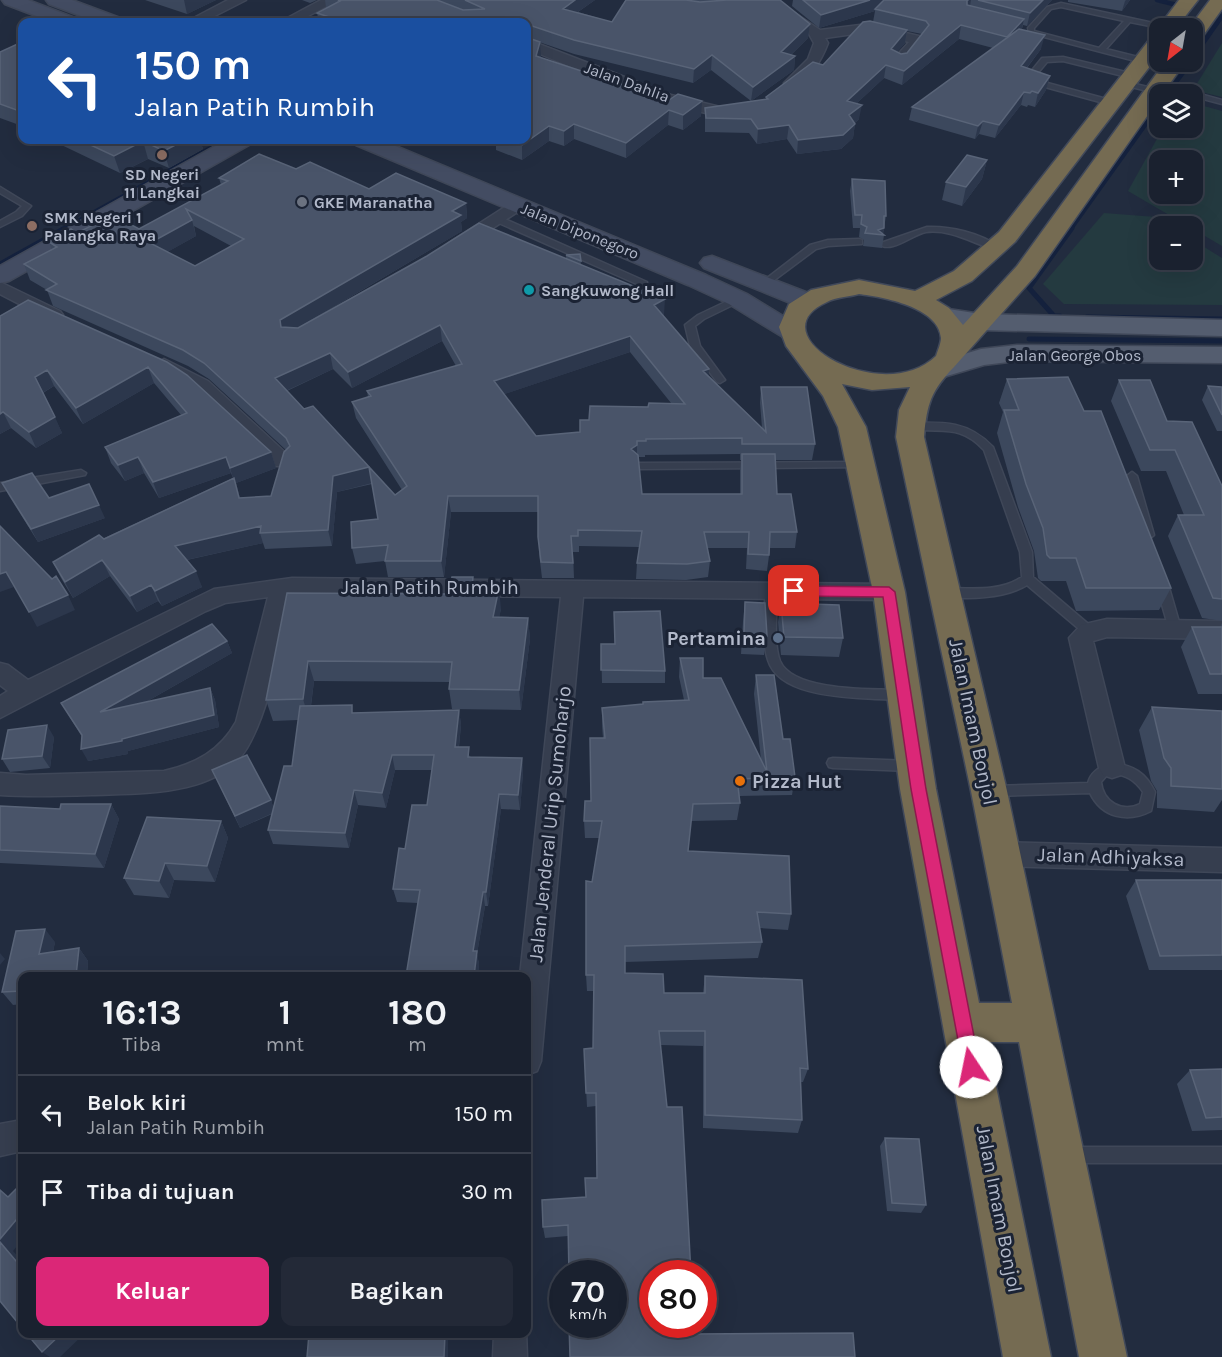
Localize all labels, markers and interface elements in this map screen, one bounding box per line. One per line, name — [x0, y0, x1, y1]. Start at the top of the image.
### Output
north arrow — [1149, 18, 1203, 72]
map controls — [1149, 18, 1203, 270]
text: 150 m — [135, 40, 251, 90]
icon: left — [36, 42, 114, 120]
street label: Jalan Dahlia — [582, 58, 672, 106]
button: layers — [1149, 84, 1203, 138]
text: Jalan Patih Rumbih — [135, 91, 375, 123]
marker: SD Negeri 11 Langkai — [155, 148, 169, 162]
button: + — [1149, 150, 1203, 204]
place label: SD Negeri 11 Langkai — [124, 165, 200, 202]
place label: GKE Maranatha — [314, 193, 433, 212]
marker: GKE Maranatha — [295, 195, 309, 209]
street label: Jalan Diponegoro — [518, 199, 642, 263]
place label: SMK Negeri 1 Palangka Raya — [44, 208, 156, 245]
button: − — [1149, 216, 1203, 270]
marker: SMK Negeri 1 Palangka Raya — [25, 219, 39, 233]
place label: Sangkuwong Hall — [541, 281, 674, 300]
marker: Sangkuwong Hall — [522, 283, 536, 297]
street label: Jalan George Obos — [1009, 346, 1141, 365]
pin — [768, 565, 819, 616]
icon: arrive — [777, 574, 810, 607]
street label: Jalan Patih Rumbih — [341, 576, 519, 599]
place label: Pertamina — [667, 627, 766, 650]
marker: Pertamina — [771, 631, 785, 645]
street label: Jalan Imam Bonjol — [944, 637, 1002, 807]
street label: Jalan Jenderal Urip Sumoharjo — [524, 685, 576, 963]
place label: Pizza Hut — [752, 770, 841, 793]
marker: Pizza Hut — [733, 774, 747, 788]
street label: Jalan Adhiyaksa — [1037, 843, 1185, 871]
text: 16:13 — [102, 991, 182, 1033]
text: 1 — [278, 991, 291, 1033]
text: 180 — [388, 991, 447, 1033]
text: Tiba — [122, 1033, 161, 1056]
text: mnt — [266, 1033, 304, 1056]
text: m — [408, 1033, 427, 1056]
position arrow — [939, 1035, 1003, 1099]
text: Belok kiri — [87, 1090, 187, 1116]
icon: left — [36, 1098, 69, 1131]
text: 150 m — [454, 1101, 513, 1127]
text: Jalan Patih Rumbih — [87, 1116, 265, 1139]
street label: Jalan Imam Bonjol — [972, 1124, 1026, 1294]
icon: arrive — [36, 1176, 69, 1209]
text: Tiba di tujuan — [87, 1179, 234, 1205]
text: 30 m — [461, 1179, 513, 1205]
button: Keluar — [36, 1257, 269, 1326]
button: Bagikan — [281, 1257, 513, 1326]
speed limit sign: 80 — [639, 1260, 717, 1338]
text: 70 — [571, 1274, 605, 1310]
text: km/h — [569, 1305, 607, 1323]

